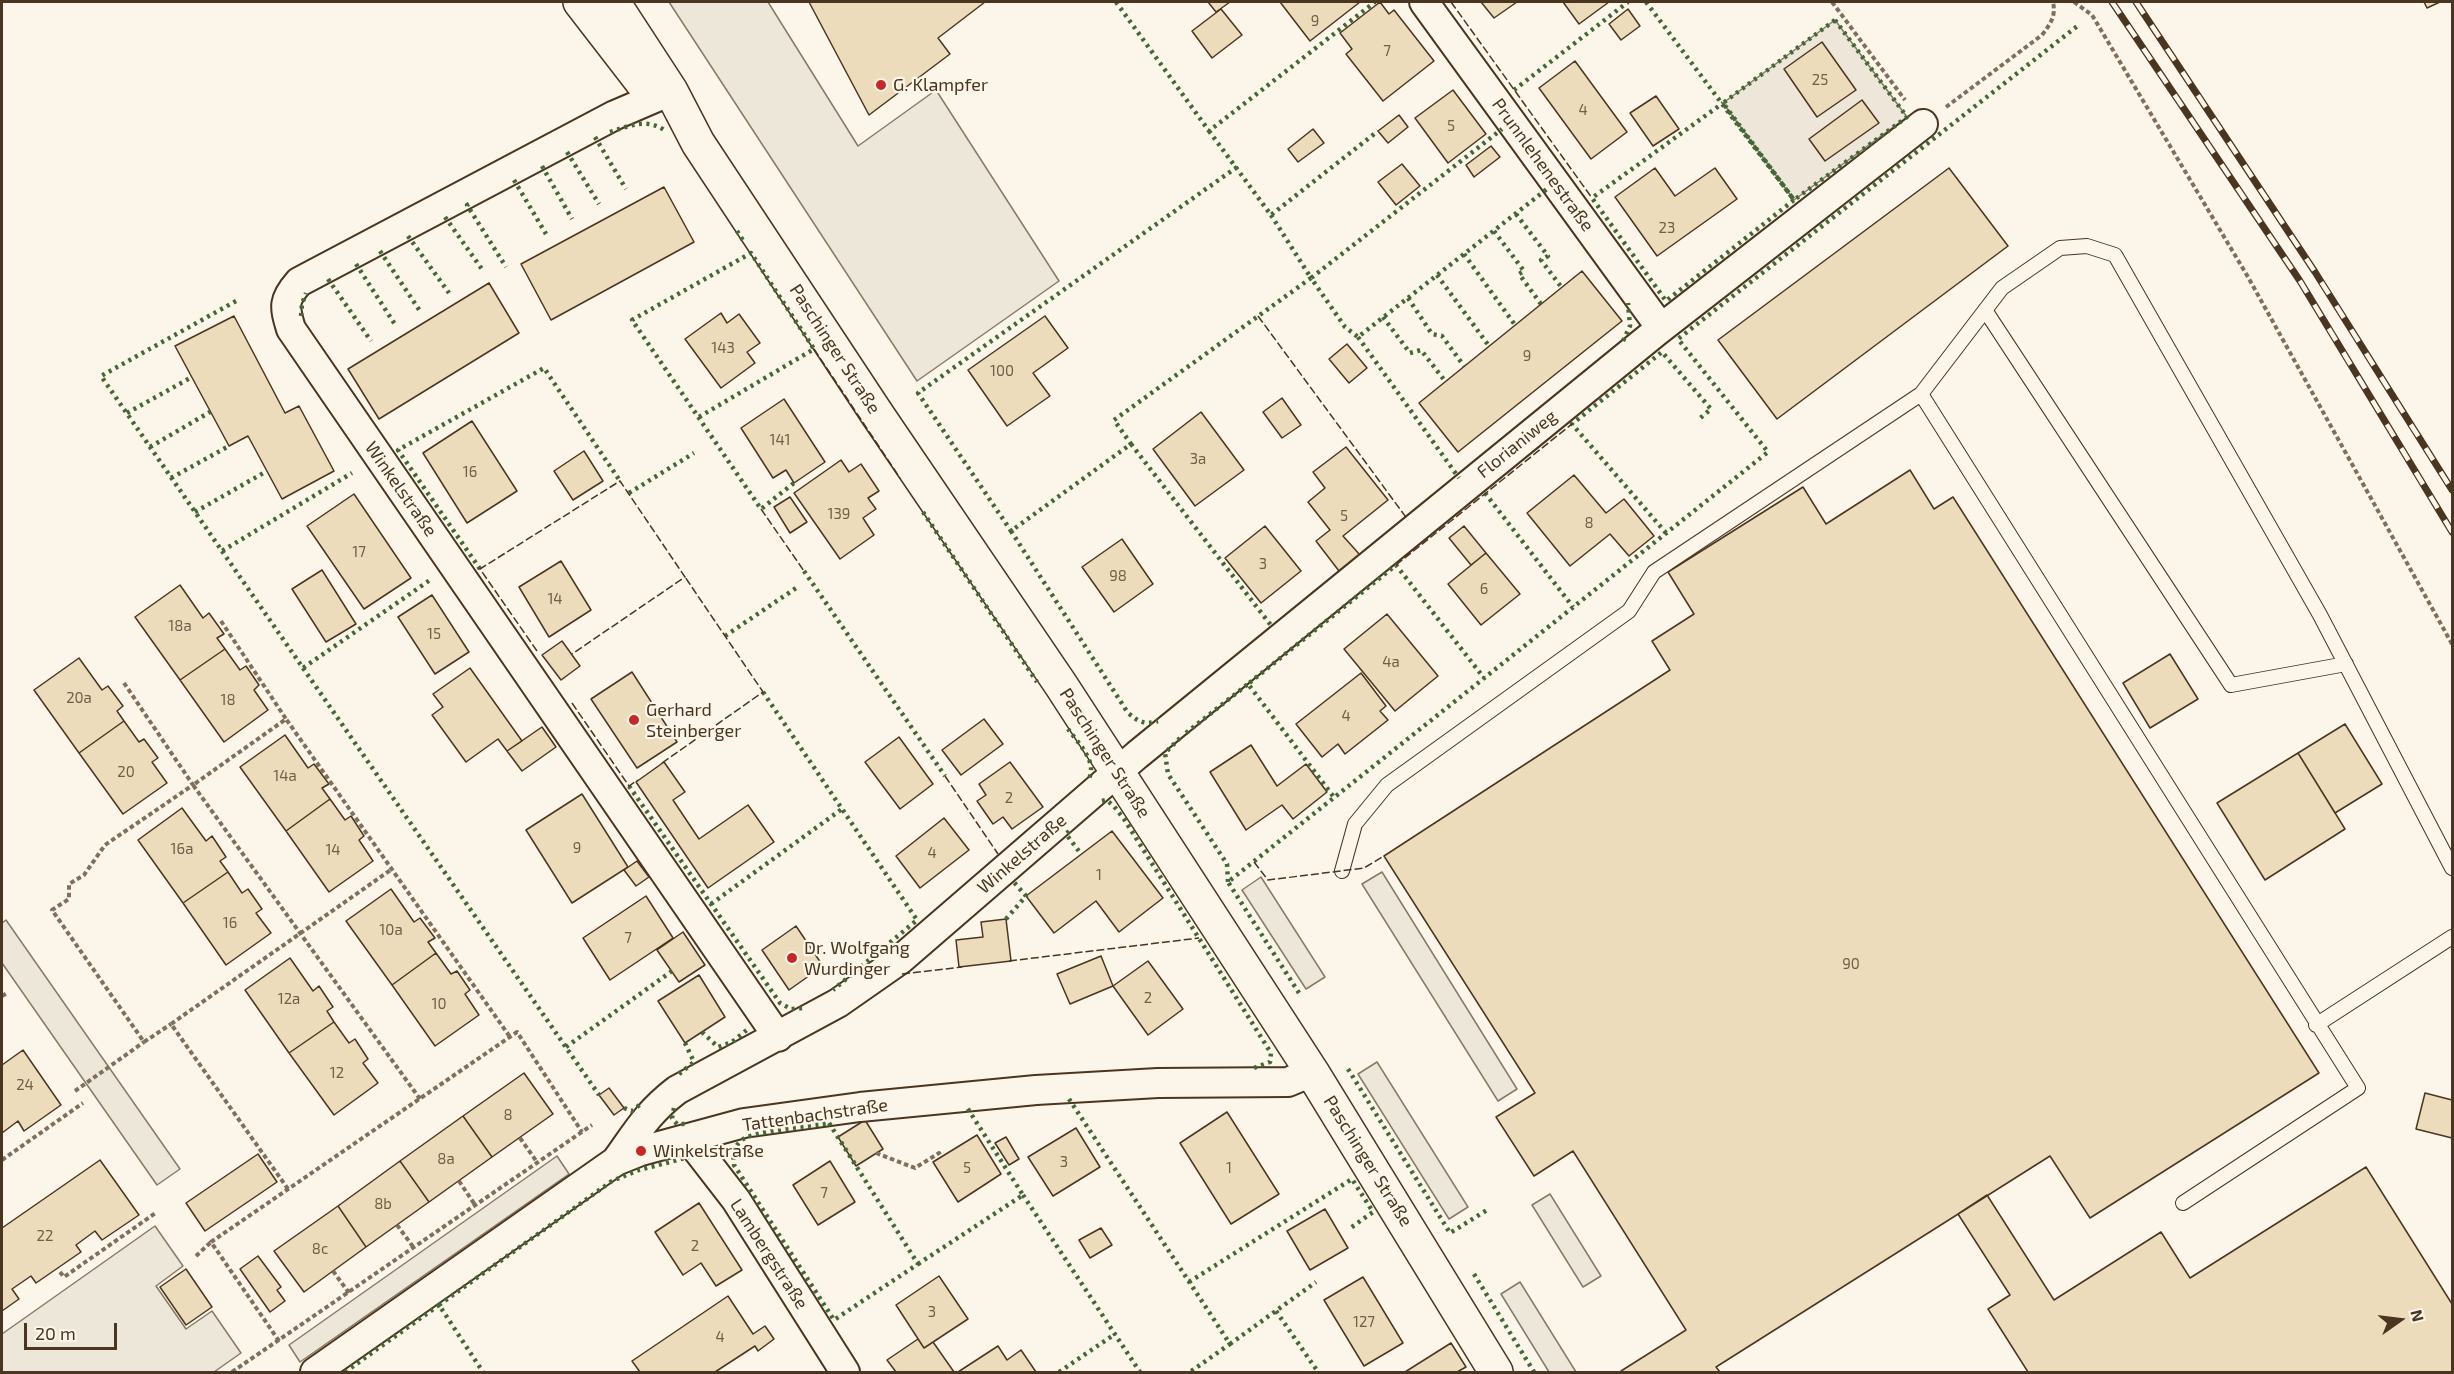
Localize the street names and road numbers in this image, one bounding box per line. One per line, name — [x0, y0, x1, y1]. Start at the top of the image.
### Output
street label: Prunnlehenestraße — [1487, 94, 1599, 236]
street label: Paschinger Straße — [785, 280, 885, 418]
street label: Florianiweg — [1473, 405, 1561, 483]
street label: Winkelstraße — [360, 437, 442, 541]
street label: Paschinger Straße — [1055, 684, 1155, 822]
street label: Winkelstraße — [973, 810, 1071, 898]
street label: Paschinger Straße — [1319, 1092, 1417, 1230]
street label: Tattenbachstraße — [741, 1094, 889, 1136]
street label: Lambergstraße — [725, 1195, 813, 1313]

